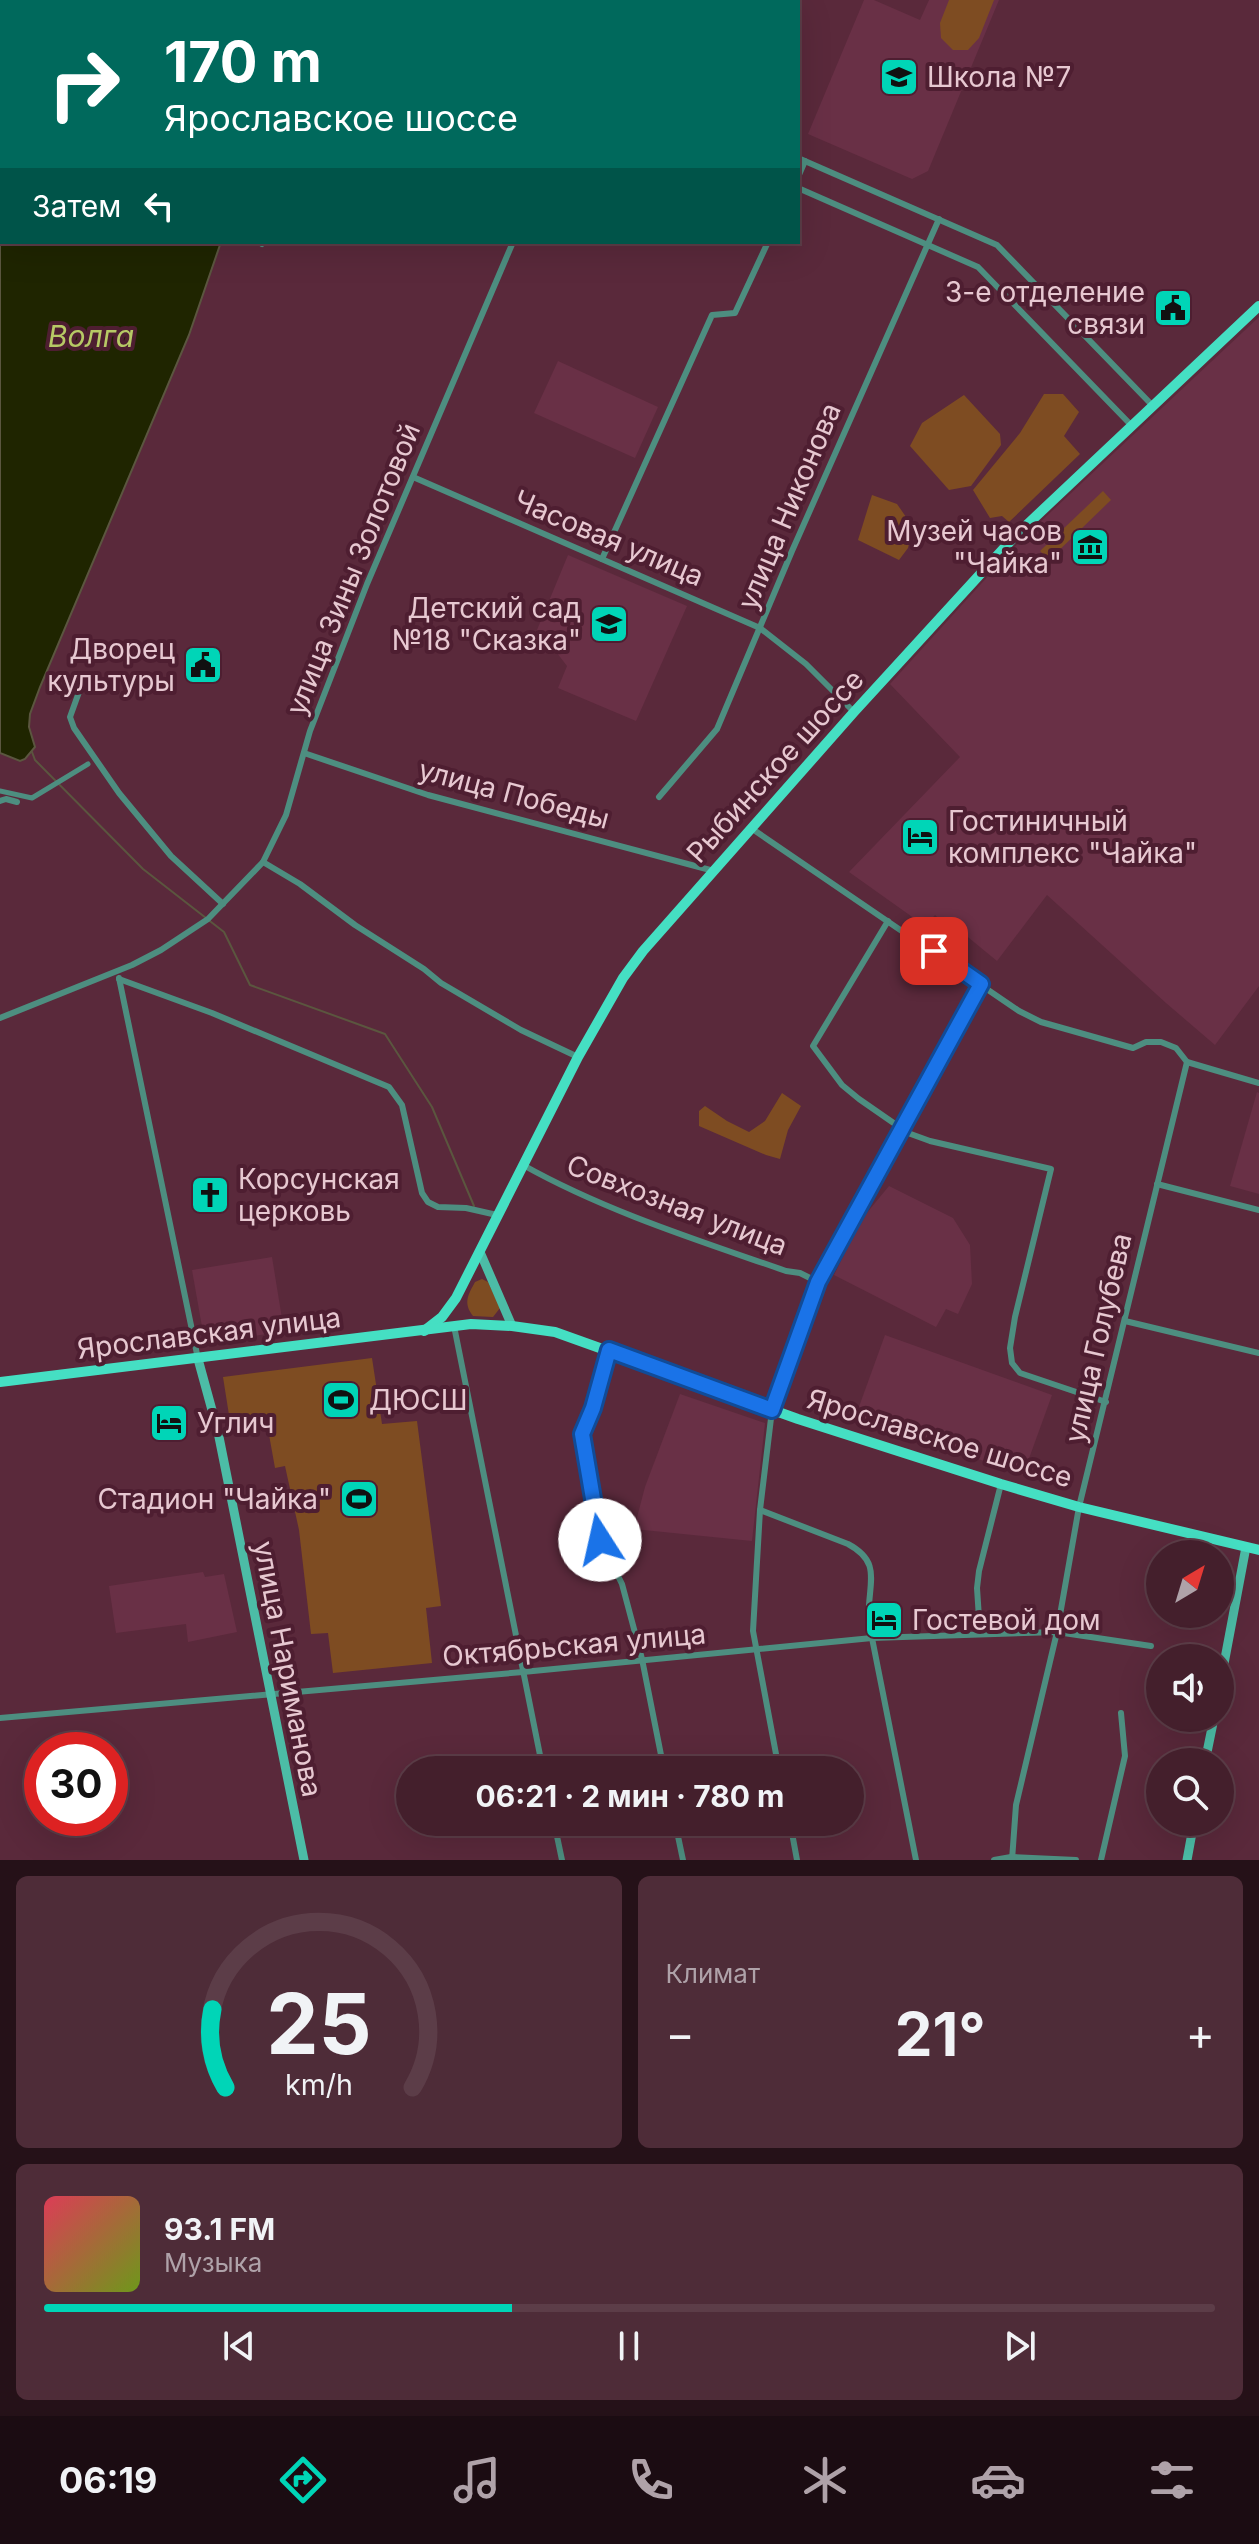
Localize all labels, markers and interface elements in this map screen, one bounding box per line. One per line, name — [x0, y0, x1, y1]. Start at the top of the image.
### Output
text: 170 m — [164, 28, 322, 96]
icon: right — [32, 32, 136, 136]
school or university icon: Школа №7 — [878, 56, 920, 98]
place label: Школа №7 — [927, 60, 1071, 94]
text: Ярославское шоссе — [164, 96, 518, 140]
icon: left — [137, 184, 181, 228]
text: Затем — [32, 188, 121, 224]
place label: 3-е отделение связи — [945, 275, 1145, 341]
public building icon: 3-е отделение связи — [1152, 287, 1194, 329]
water label: Волга — [48, 318, 134, 354]
street label: улица Никонова — [730, 398, 848, 614]
street label: улица Зины Золотовой — [279, 418, 427, 720]
street label: Часовая улица — [509, 483, 709, 593]
place label: Музей часов "Чайка" — [886, 514, 1062, 580]
museum icon: Музей часов "Чайка" — [1069, 526, 1111, 568]
place label: Детский сад №18 "Сказка" — [392, 591, 581, 657]
school or university icon: Детский сад №18 "Сказка" — [588, 603, 630, 645]
place label: Дворец культуры — [47, 632, 175, 698]
public building icon: Дворец культуры — [182, 644, 224, 686]
street label: Рыбинское шоссе — [679, 663, 871, 869]
street label: улица Победы — [415, 752, 613, 836]
place label: Гостиничный комплекс "Чайка" — [948, 804, 1197, 870]
hotel icon: Гостиничный комплекс "Чайка" — [899, 816, 941, 858]
pin — [900, 917, 968, 985]
icon: arrive — [912, 929, 956, 973]
street label: Совхозная улица — [562, 1147, 792, 1263]
place label: Корсунская церковь — [238, 1162, 400, 1228]
church icon: Корсунская церковь — [189, 1174, 231, 1216]
street label: улица Голубева — [1057, 1230, 1139, 1446]
street label: Ярославская улица — [75, 1300, 343, 1366]
sports icon: ДЮСШ — [320, 1379, 362, 1421]
street label: Ярославское шоссе — [803, 1382, 1077, 1494]
place label: ДЮСШ — [369, 1383, 468, 1417]
hotel icon: Углич — [148, 1402, 190, 1444]
place label: Углич — [197, 1406, 275, 1440]
sports icon: Стадион "Чайка" — [338, 1478, 380, 1520]
place label: Стадион "Чайка" — [98, 1482, 331, 1516]
position arrow — [558, 1498, 642, 1582]
street label: улица Нариманова — [247, 1538, 329, 1800]
north arrow — [1146, 1540, 1234, 1628]
map controls — [1146, 1540, 1234, 1836]
hotel icon: Гостевой дом — [863, 1599, 905, 1641]
place label: Гостевой дом — [912, 1603, 1101, 1637]
street label: Октябрьская улица — [441, 1617, 707, 1673]
button: sound — [1146, 1644, 1234, 1732]
speed limit sign: 30 — [24, 1732, 128, 1836]
button: search — [1146, 1748, 1234, 1836]
text: 06:21 · 2 мин · 780 m — [476, 1778, 785, 1814]
text: Климат — [666, 1958, 760, 1989]
text: 25 — [266, 1973, 372, 2074]
text: 21° — [895, 1998, 986, 2070]
text: − — [666, 2007, 695, 2061]
text: + — [1186, 2007, 1215, 2061]
text: km/h — [285, 2067, 353, 2102]
text: 93.1 FM — [164, 2211, 275, 2247]
text: Музыка — [164, 2247, 262, 2278]
icon: previous — [217, 2324, 261, 2368]
icon: pause — [607, 2324, 651, 2368]
icon: next — [998, 2324, 1042, 2368]
icon: directions — [275, 2452, 331, 2508]
icon: music — [449, 2452, 505, 2508]
icon: phone — [623, 2452, 679, 2508]
icon: climate — [797, 2452, 853, 2508]
icon: car — [970, 2452, 1026, 2508]
icon: filters — [1144, 2452, 1200, 2508]
text: 06:19 — [59, 2458, 157, 2502]

